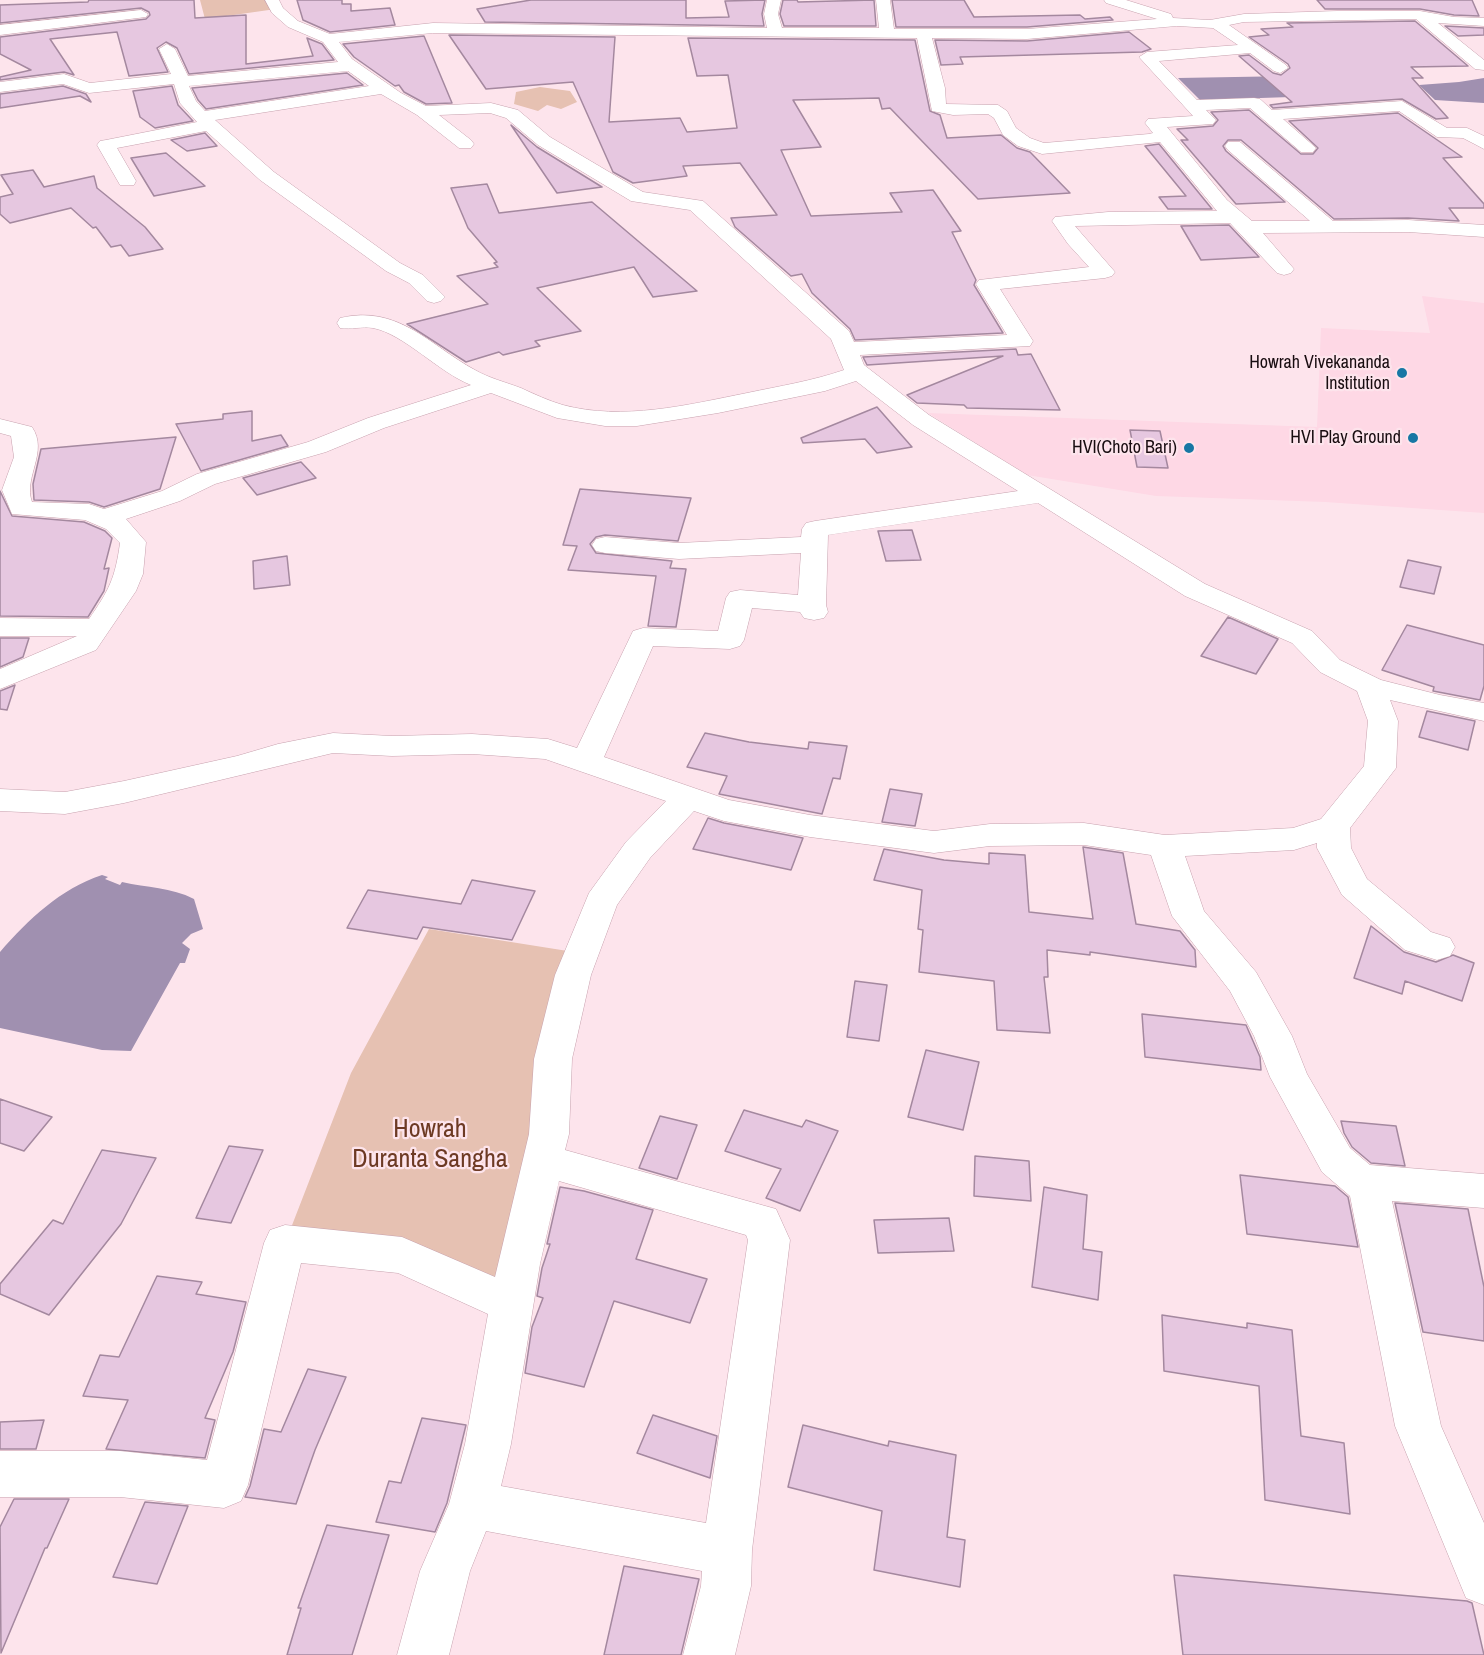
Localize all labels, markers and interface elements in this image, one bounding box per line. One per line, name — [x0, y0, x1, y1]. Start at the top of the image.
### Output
place label: Howrah Vivekananda Institution — [1249, 352, 1390, 394]
marker: Howrah Vivekananda Institution — [1395, 366, 1409, 380]
place label: HVI Play Ground — [1290, 427, 1401, 449]
marker: HVI Play Ground — [1406, 431, 1420, 445]
place label: HVI(Choto Bari) — [1072, 437, 1177, 459]
marker: HVI(Choto Bari) — [1182, 441, 1196, 455]
park label: Howrah Duranta Sangha — [352, 1114, 508, 1176]

